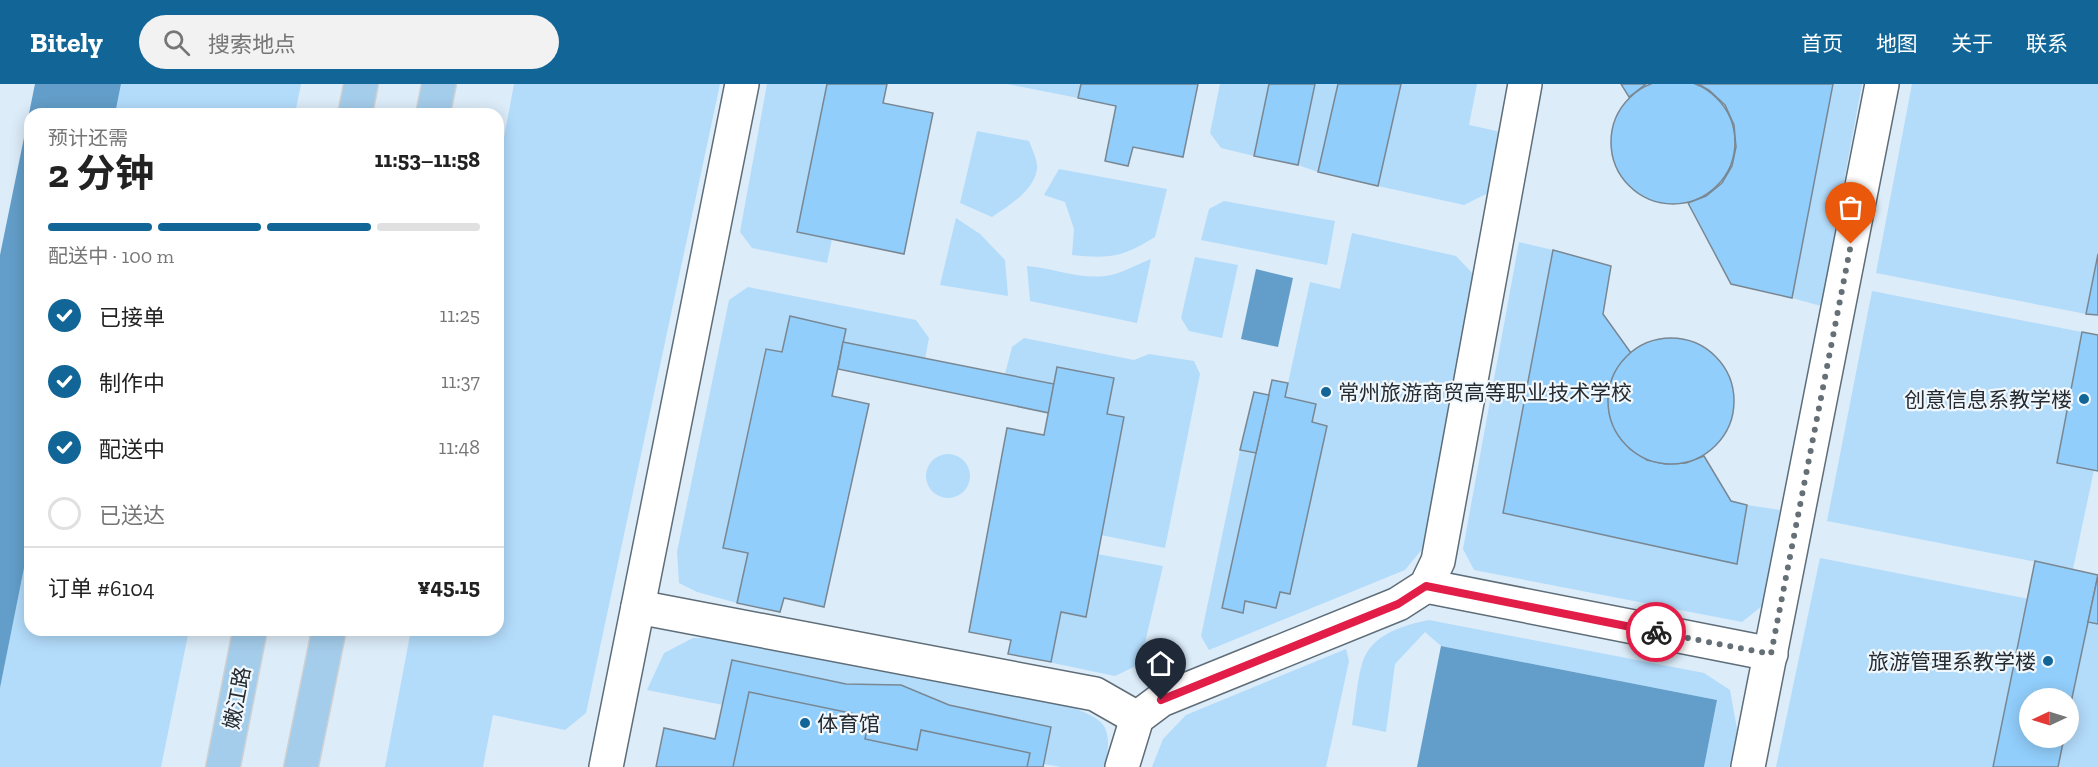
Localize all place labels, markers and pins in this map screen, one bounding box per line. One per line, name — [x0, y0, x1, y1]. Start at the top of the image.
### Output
pin — [1825, 182, 1876, 244]
place label: 常州旅游商贸高等职业技术学校 — [1338, 380, 1632, 405]
marker: 常州旅游商贸高等职业技术学校 — [1319, 385, 1333, 399]
place label: 创意信息系教学楼 — [1904, 387, 2072, 412]
marker: 创意信息系教学楼 — [2077, 392, 2091, 406]
pin — [1135, 638, 1186, 700]
place label: 旅游管理系教学楼 — [1868, 649, 2036, 674]
marker: 旅游管理系教学楼 — [2041, 654, 2055, 668]
place label: 体育馆 — [817, 711, 880, 736]
marker: 体育馆 — [798, 716, 812, 730]

